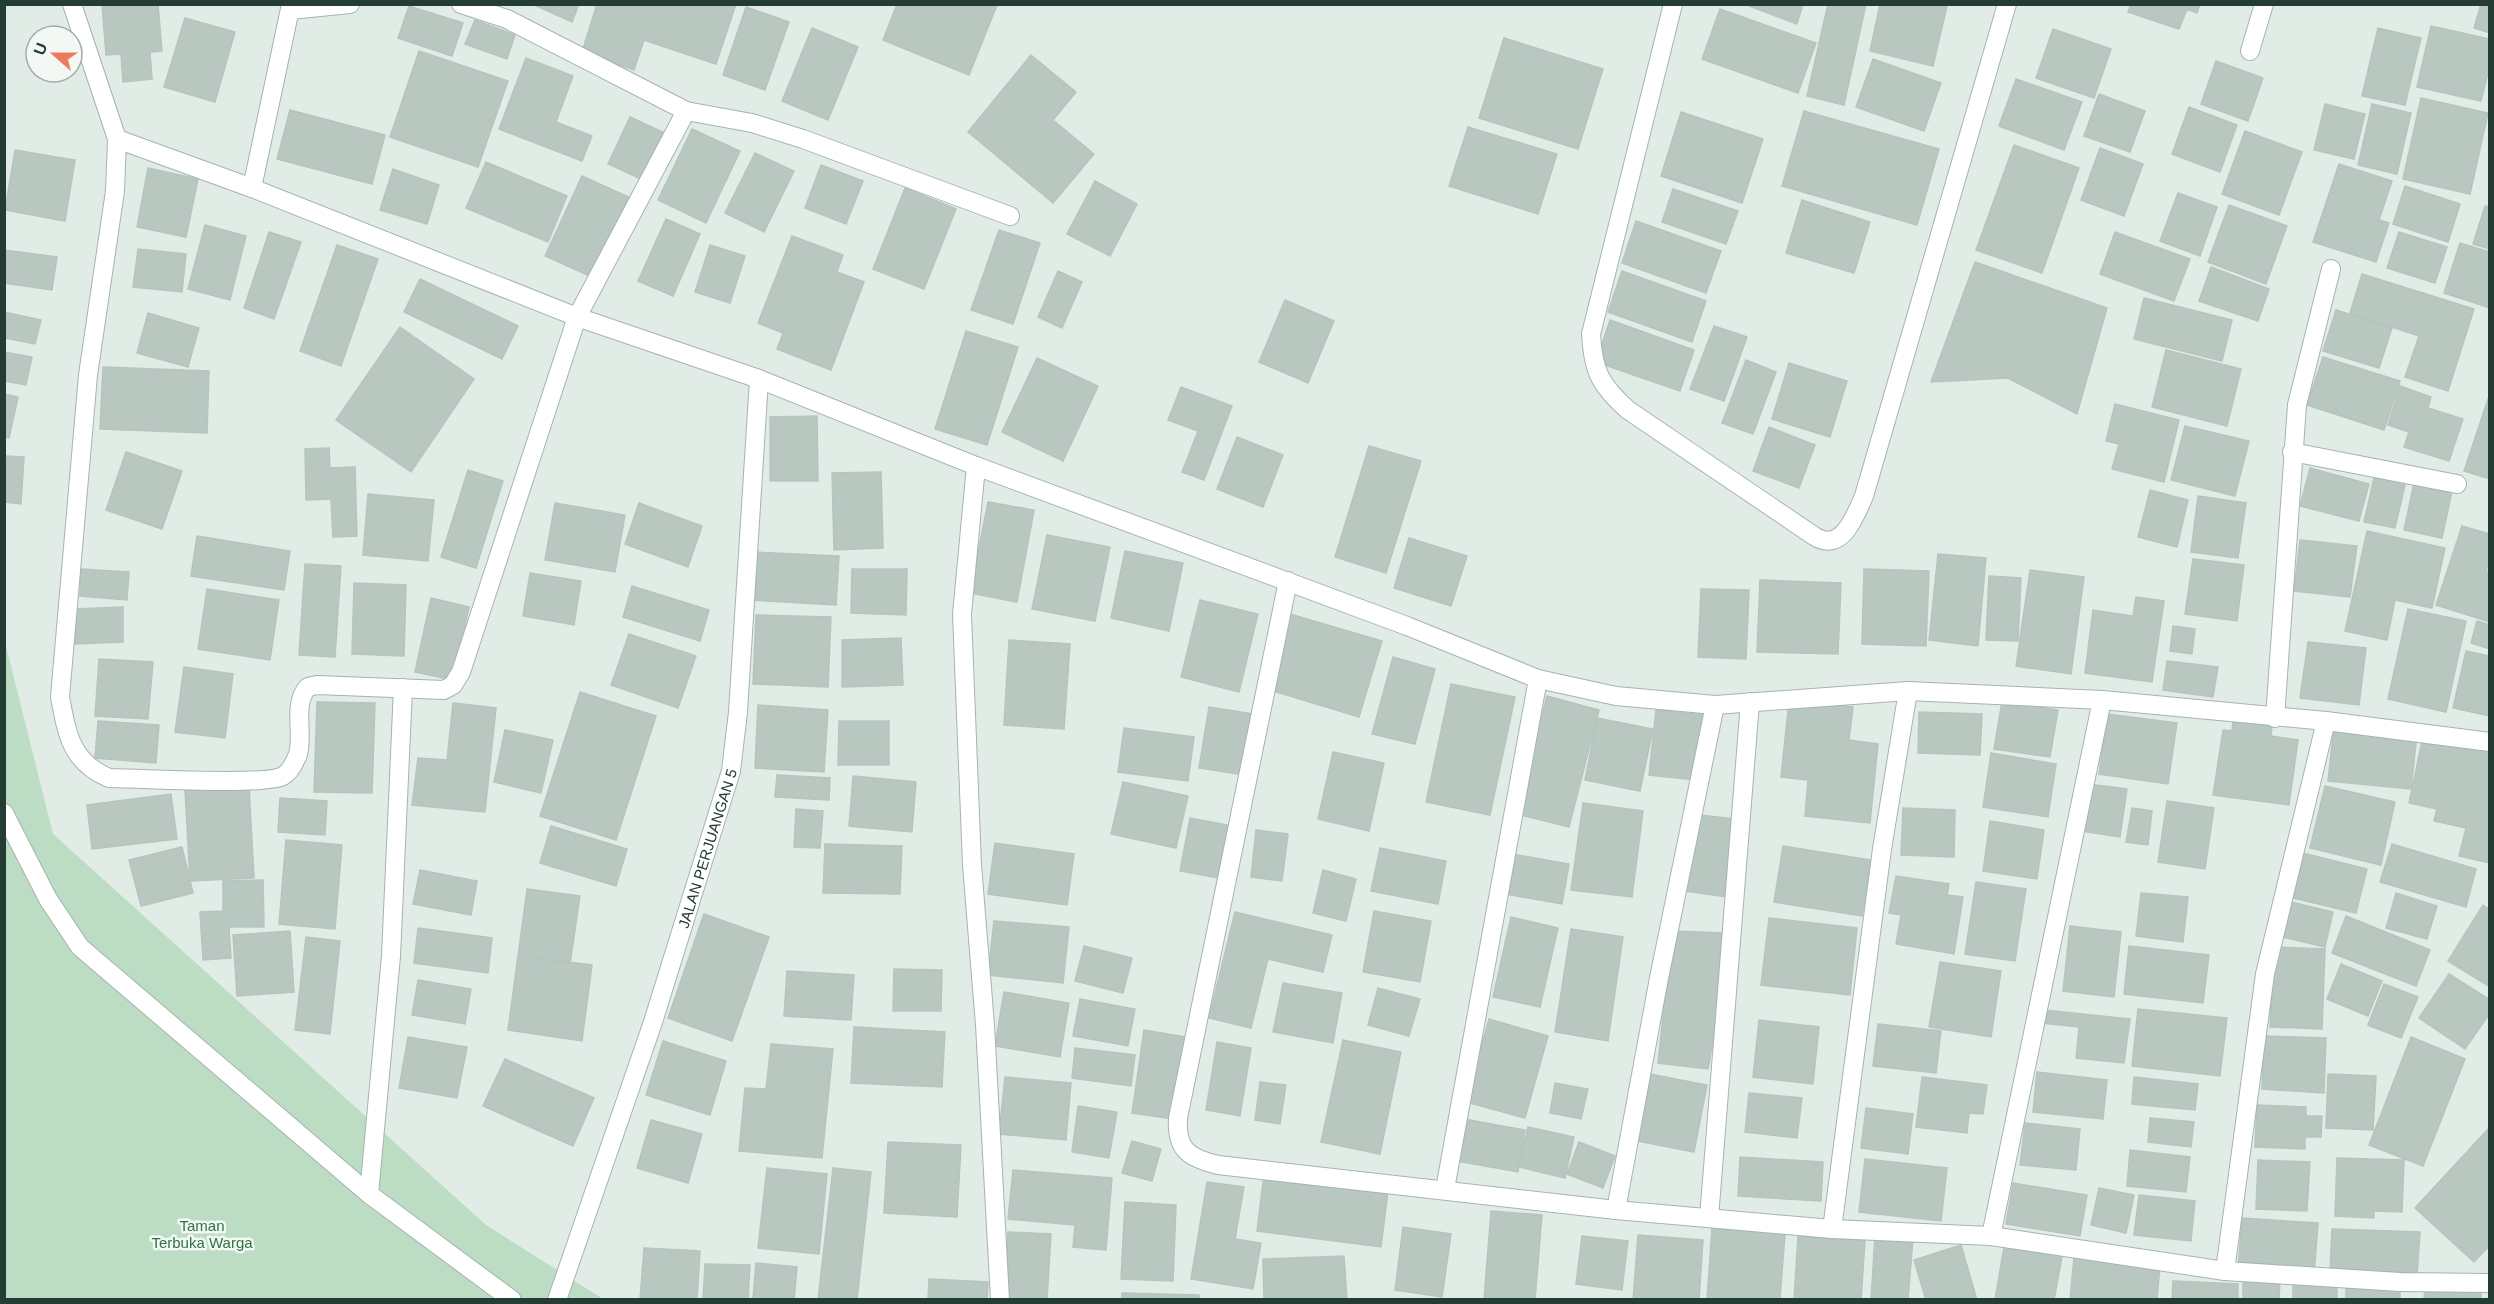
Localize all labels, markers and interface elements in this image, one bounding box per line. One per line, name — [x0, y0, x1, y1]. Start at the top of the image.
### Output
north arrow — [24, 24, 84, 84]
text: U — [30, 40, 50, 57]
street label: JALAN PERJUANGAN 5 — [674, 767, 740, 930]
park label: Taman Terbuka Warga — [151, 1217, 253, 1251]

